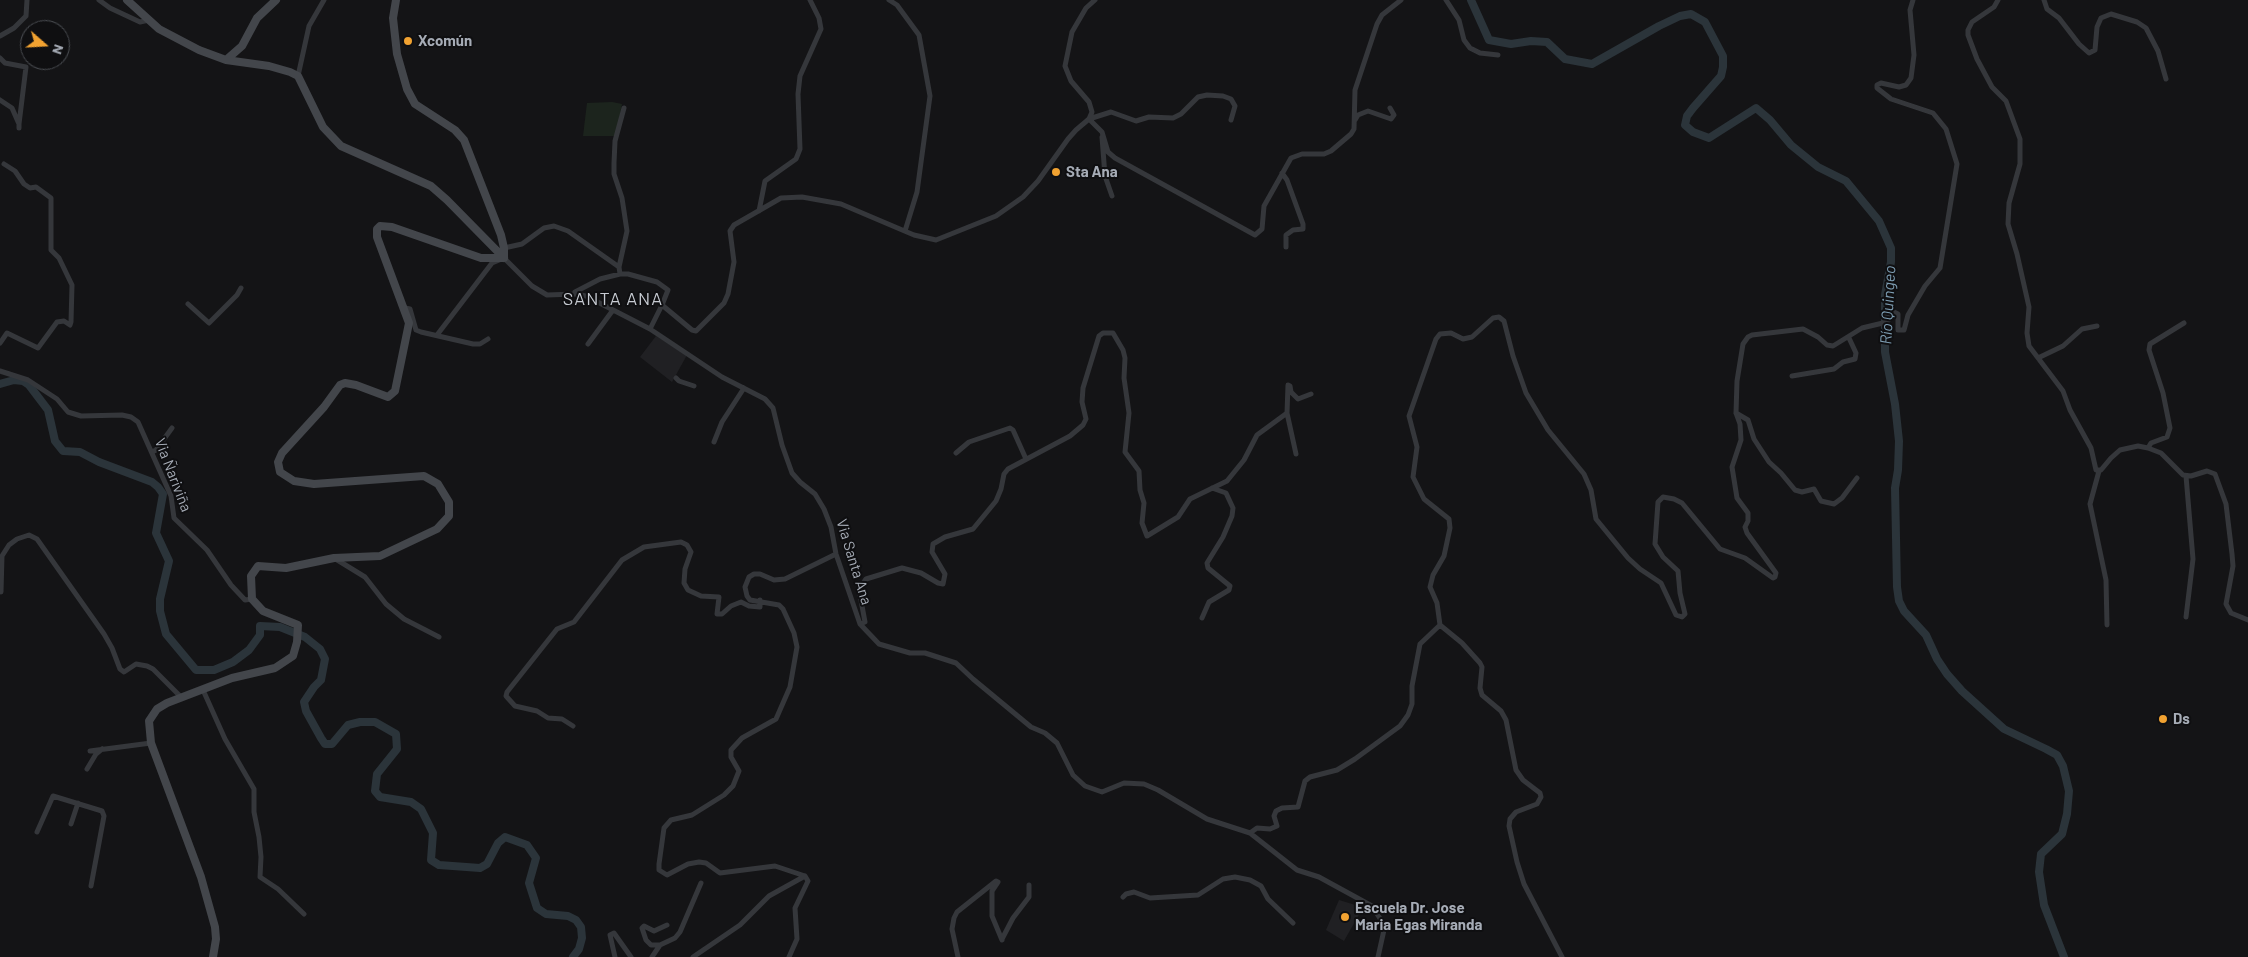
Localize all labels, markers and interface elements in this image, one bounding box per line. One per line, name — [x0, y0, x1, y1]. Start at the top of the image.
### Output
north arrow — [20, 20, 70, 70]
place label: Xcomún — [418, 32, 472, 50]
marker: Xcomún — [402, 35, 414, 47]
text: N — [49, 43, 68, 57]
place label: Sta Ana — [1066, 163, 1118, 181]
marker: Sta Ana — [1050, 166, 1062, 178]
water label: Río Quingeo — [1876, 265, 1900, 345]
district label: SANTA ANA — [562, 288, 664, 310]
street label: Via Ñariviña — [151, 436, 195, 514]
street label: Via Santa Ana — [832, 517, 876, 607]
place label: Ds — [2173, 710, 2190, 728]
marker: Ds — [2157, 713, 2169, 725]
place label: Escuela Dr. Jose Maria Egas Miranda — [1355, 899, 1482, 934]
marker: Escuela Dr. Jose Maria Egas Miranda — [1339, 911, 1351, 923]

